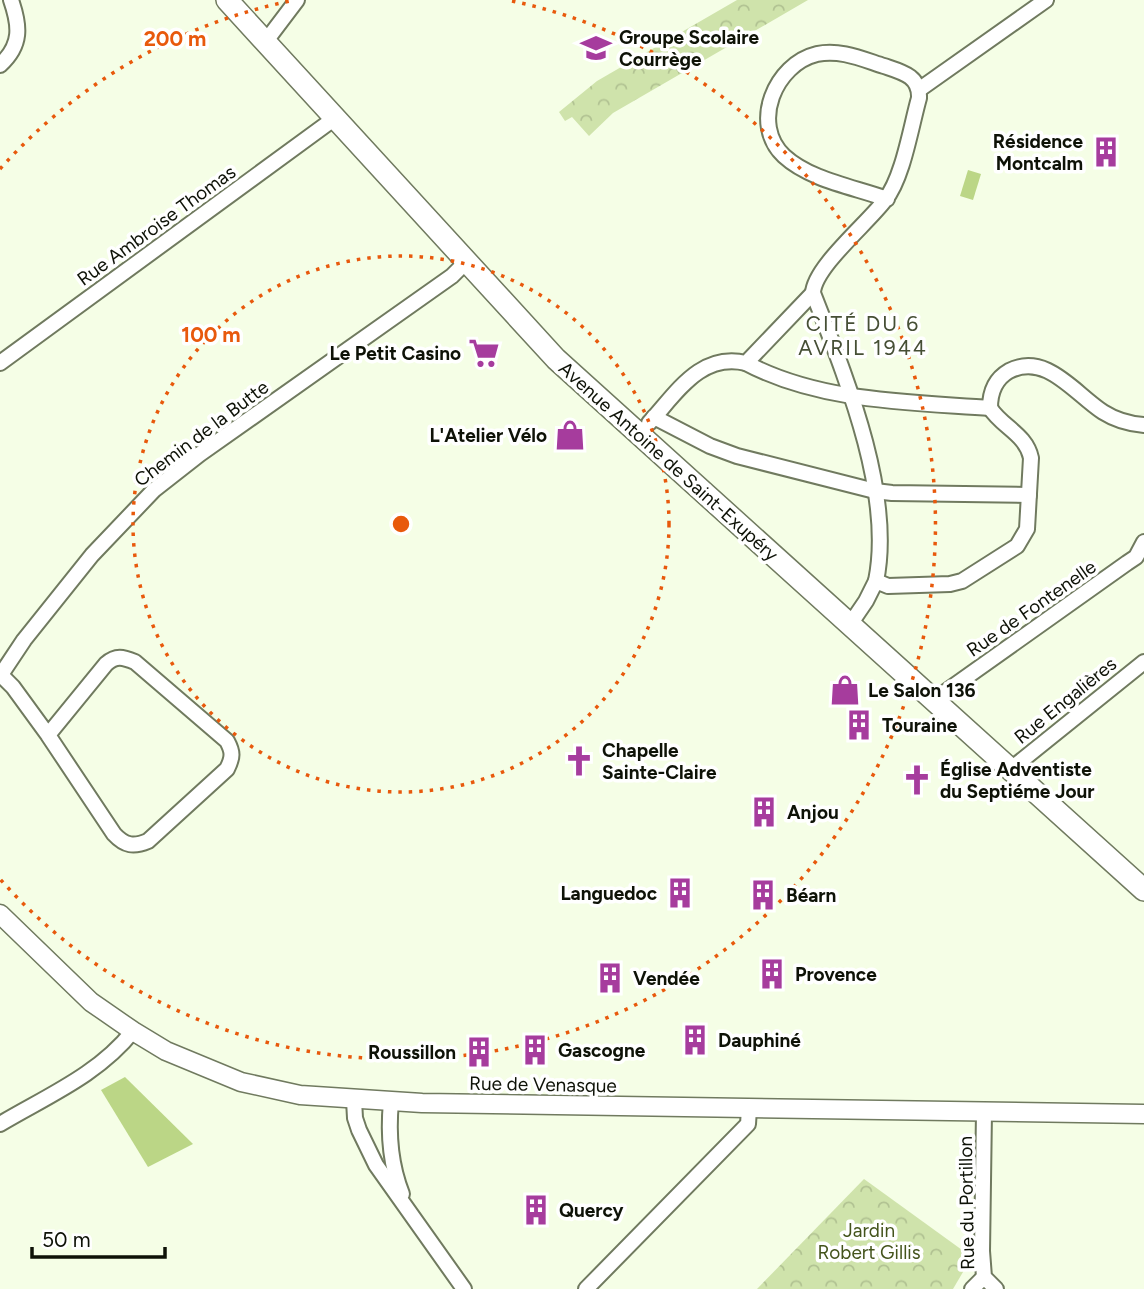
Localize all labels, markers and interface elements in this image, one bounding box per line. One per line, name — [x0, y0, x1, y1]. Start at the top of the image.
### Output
text: 200 m — [144, 26, 206, 51]
place label: Groupe Scolaire Courrège — [619, 26, 760, 71]
school or university icon: Groupe Scolaire Courrège — [579, 31, 613, 65]
place label: Résidence Montcalm — [993, 130, 1083, 175]
building icon: Résidence Montcalm — [1089, 135, 1123, 169]
street label: Rue Ambroise Thomas — [73, 160, 240, 291]
district label: CITÉ DU 6 AVRIL 1944 — [798, 311, 928, 360]
text: 100 m — [181, 322, 241, 347]
supermarket icon: Le Petit Casino — [467, 336, 501, 370]
place label: Le Petit Casino — [330, 342, 461, 365]
street label: Avenue Antoine de Saint-Exupéry — [554, 357, 783, 566]
street label: Chemin de la Butte — [130, 375, 273, 491]
shop icon: L'Atelier Vélo — [553, 418, 587, 452]
place label: L'Atelier Vélo — [429, 424, 547, 447]
centre of rings — [389, 512, 413, 536]
street label: Rue de Fontenelle — [962, 555, 1100, 662]
street label: Rue Engalières — [1010, 652, 1121, 749]
shop icon: Le Salon 136 — [828, 673, 862, 707]
place label: Le Salon 136 — [868, 679, 976, 702]
building icon: Touraine — [842, 708, 876, 742]
place label: Touraine — [882, 714, 958, 737]
place label: Chapelle Sainte-Claire — [602, 739, 717, 784]
church icon: Chapelle Sainte-Claire — [562, 744, 596, 778]
place label: Église Adventiste du Septiéme Jour — [940, 758, 1094, 803]
church icon: Église Adventiste du Septiéme Jour — [900, 763, 934, 797]
building icon: Anjou — [747, 795, 781, 829]
place label: Anjou — [787, 801, 839, 824]
building icon: Languedoc — [663, 876, 697, 910]
building icon: Béarn — [746, 878, 780, 912]
place label: Languedoc — [560, 882, 657, 905]
place label: Béarn — [786, 884, 836, 907]
building icon: Provence — [755, 957, 789, 991]
building icon: Vendée — [593, 961, 627, 995]
place label: Provence — [795, 963, 877, 986]
place label: Vendée — [633, 967, 700, 990]
building icon: Dauphiné — [678, 1023, 712, 1057]
place label: Dauphiné — [718, 1029, 801, 1052]
building icon: Gascogne — [518, 1033, 552, 1067]
building icon: Roussillon — [462, 1035, 496, 1069]
place label: Gascogne — [558, 1039, 646, 1062]
place label: Roussillon — [368, 1041, 456, 1064]
street label: Rue de Venasque — [469, 1072, 617, 1097]
street label: Rue du Portillon — [954, 1136, 979, 1270]
building icon: Quercy — [519, 1193, 553, 1227]
place label: Quercy — [559, 1199, 623, 1222]
scale bar — [32, 1216, 164, 1260]
park label: Jardin Robert Gillis — [817, 1219, 921, 1264]
text: 50 m — [42, 1227, 91, 1252]

